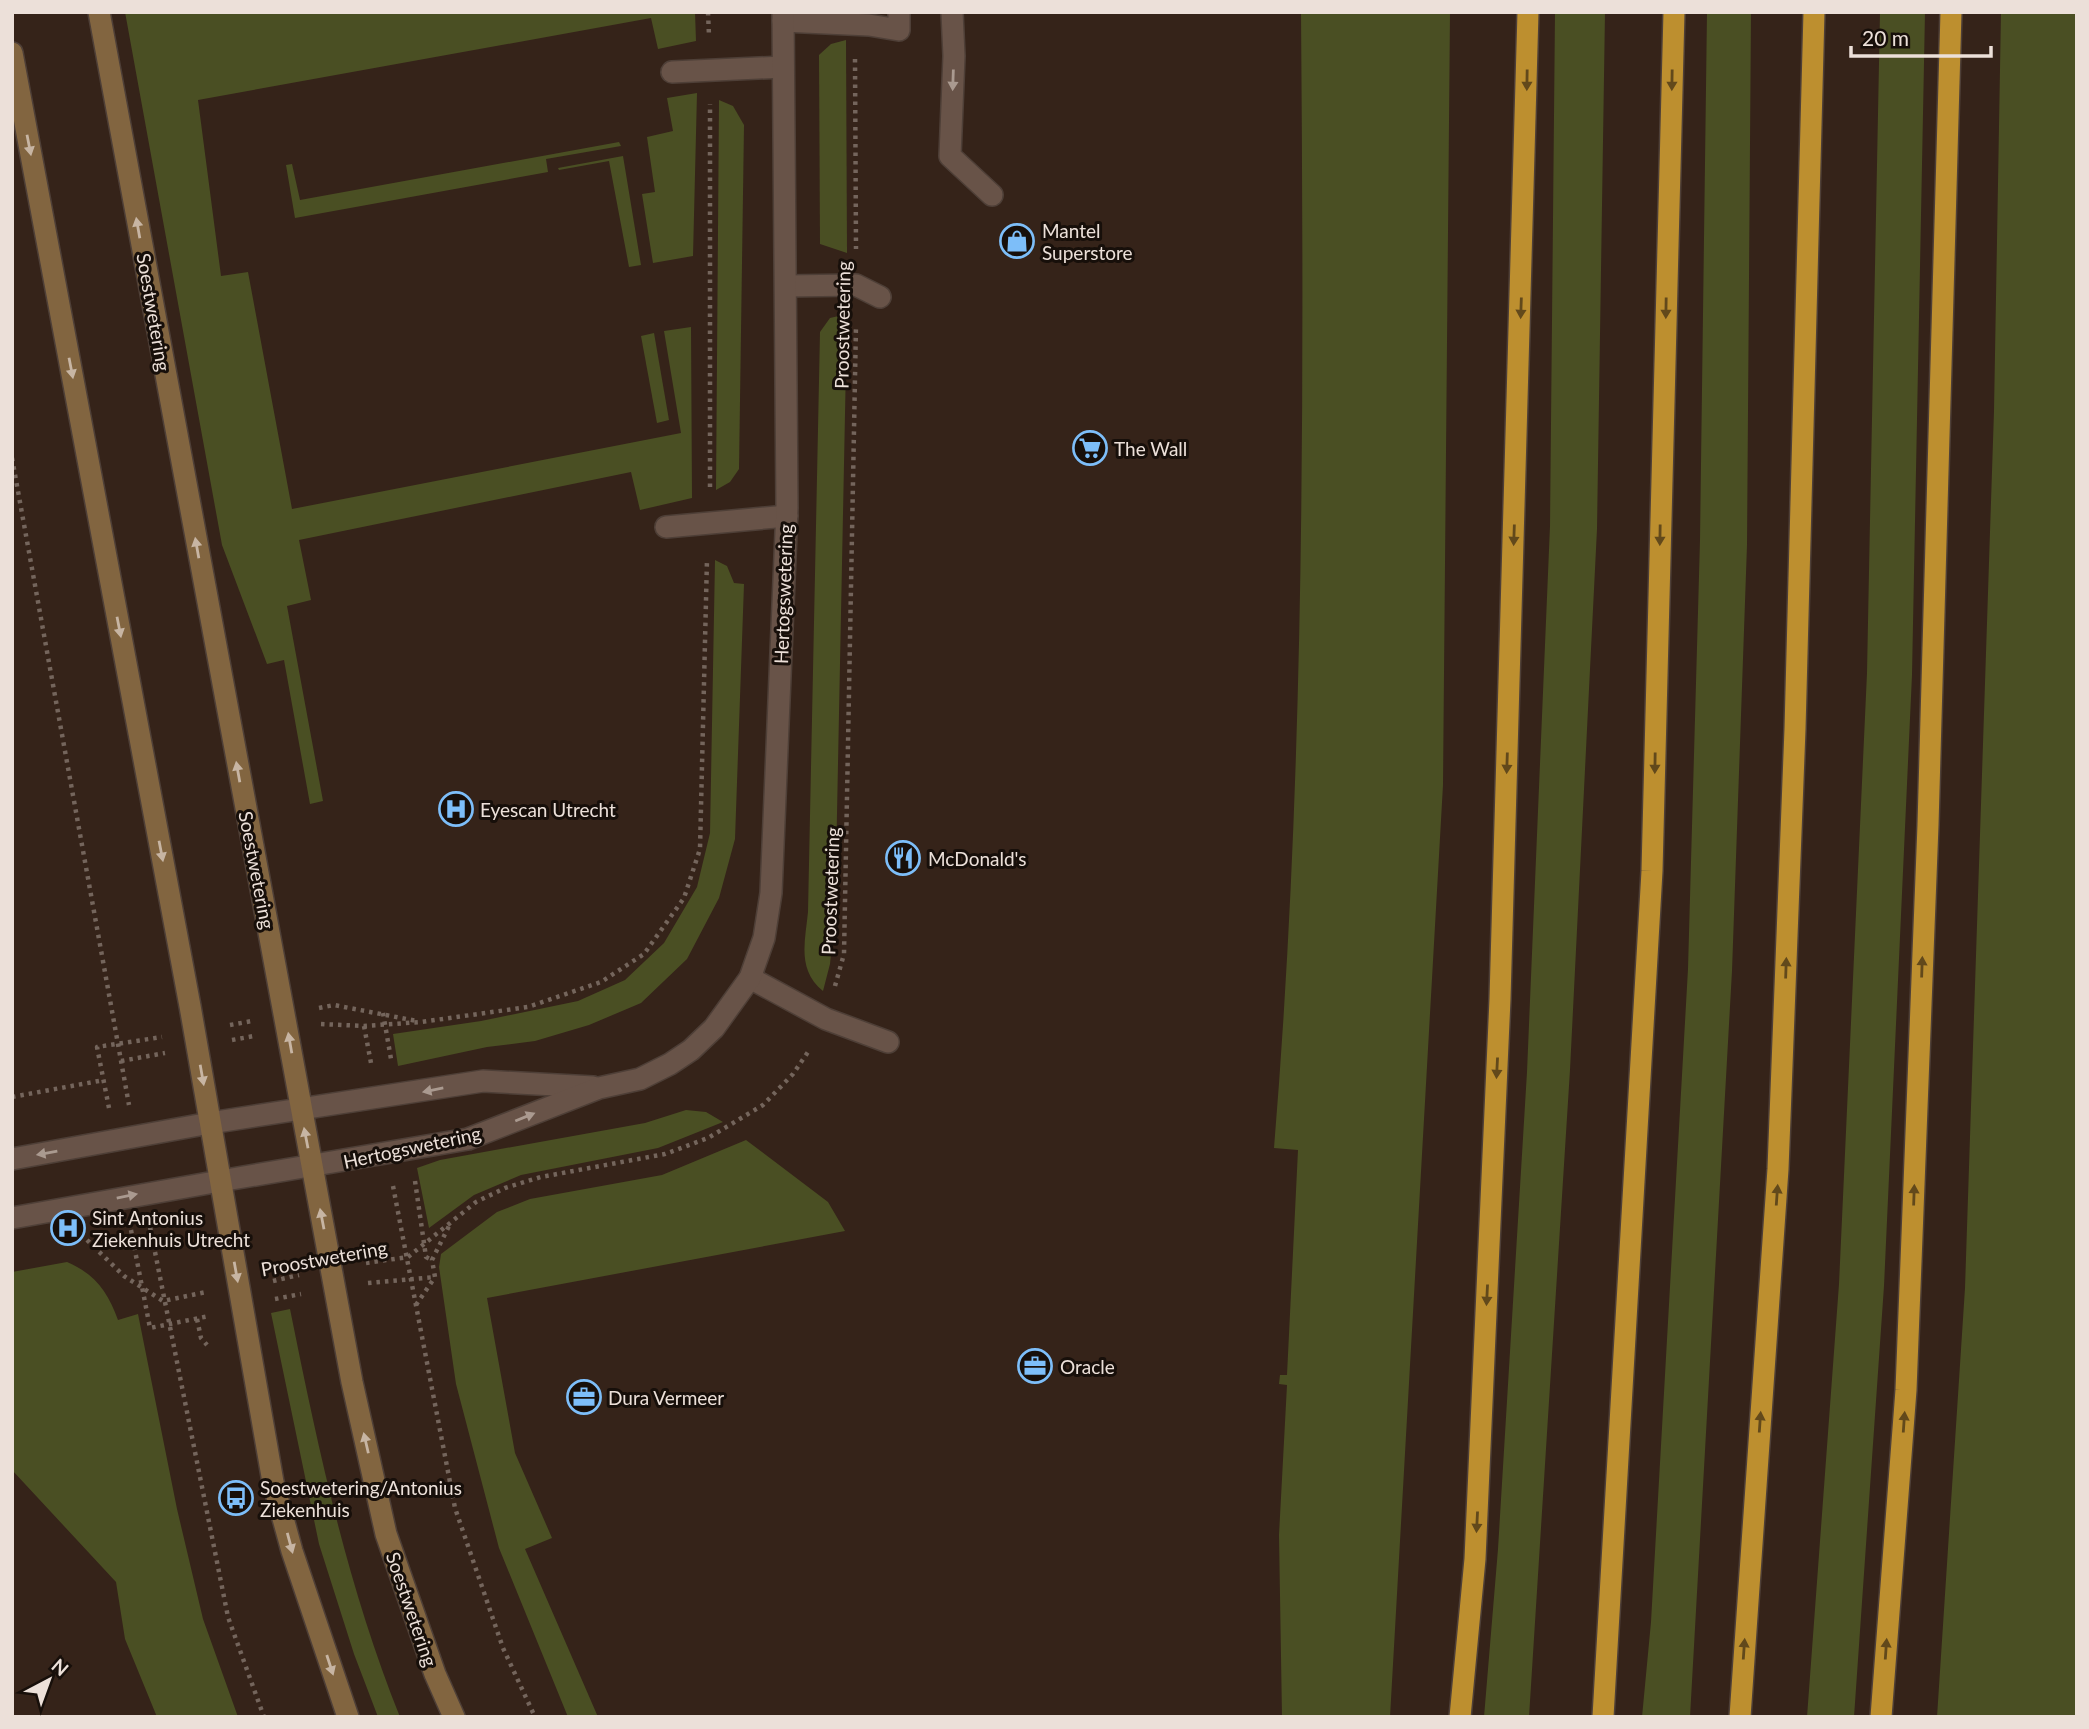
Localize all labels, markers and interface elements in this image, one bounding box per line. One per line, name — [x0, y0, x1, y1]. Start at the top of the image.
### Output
scale bar — [1851, 14, 1991, 58]
text: 20 m — [1862, 25, 1909, 50]
one-way arrow — [947, 70, 959, 92]
one-way arrow — [1522, 70, 1533, 92]
one-way arrow — [1666, 70, 1678, 92]
one-way arrow — [24, 134, 35, 156]
one-way arrow — [132, 217, 143, 239]
place label: Mantel Superstore — [1042, 219, 1133, 264]
shop icon: Mantel Superstore — [998, 222, 1036, 260]
street label: Soestwetering — [132, 251, 176, 373]
street label: Proostwetering — [829, 261, 855, 389]
one-way arrow — [1515, 297, 1527, 319]
one-way arrow — [1660, 297, 1672, 319]
one-way arrow — [66, 357, 77, 379]
supermarket icon: The Wall — [1071, 429, 1109, 467]
place label: The Wall — [1114, 437, 1187, 460]
street label: Hertogswetering — [769, 523, 797, 664]
one-way arrow — [1509, 525, 1520, 547]
one-way arrow — [1655, 525, 1666, 547]
one-way arrow — [191, 537, 202, 559]
one-way arrow — [114, 616, 125, 638]
one-way arrow — [1502, 752, 1513, 774]
one-way arrow — [1649, 752, 1660, 774]
one-way arrow — [232, 761, 243, 783]
hospital icon: Eyescan Utrecht — [437, 790, 475, 828]
place label: Eyescan Utrecht — [480, 798, 616, 821]
street label: Soestwetering — [234, 809, 280, 931]
street label: Proostwetering — [816, 827, 844, 955]
restaurant icon: McDonald's — [884, 839, 922, 877]
one-way arrow — [156, 840, 167, 862]
place label: McDonald's — [928, 847, 1027, 870]
one-way arrow — [1781, 956, 1792, 978]
one-way arrow — [1917, 956, 1928, 978]
one-way arrow — [284, 1032, 295, 1054]
one-way arrow — [1492, 1057, 1503, 1079]
one-way arrow — [196, 1064, 207, 1086]
one-way arrow — [422, 1085, 444, 1096]
one-way arrow — [515, 1111, 536, 1122]
street label: Hertogswetering — [341, 1121, 483, 1173]
one-way arrow — [301, 1127, 312, 1149]
one-way arrow — [36, 1148, 58, 1159]
one-way arrow — [1908, 1183, 1919, 1205]
one-way arrow — [1771, 1184, 1782, 1206]
one-way arrow — [116, 1190, 138, 1201]
place label: Sint Antonius Ziekenhuis Utrecht — [92, 1206, 250, 1251]
one-way arrow — [316, 1208, 327, 1230]
hospital icon: Sint Antonius Ziekenhuis Utrecht — [49, 1209, 87, 1247]
street label: Proostwetering — [259, 1236, 389, 1280]
one-way arrow — [231, 1261, 242, 1283]
one-way arrow — [1481, 1284, 1492, 1306]
office icon: Oracle — [1016, 1347, 1054, 1385]
place label: Oracle — [1060, 1355, 1115, 1378]
office icon: Dura Vermeer — [565, 1378, 603, 1416]
place label: Dura Vermeer — [608, 1386, 724, 1409]
one-way arrow — [1755, 1411, 1766, 1433]
one-way arrow — [1899, 1411, 1910, 1433]
one-way arrow — [360, 1431, 371, 1453]
place label: Soestwetering/Antonius Ziekenhuis — [260, 1476, 462, 1521]
bus stop icon: Soestwetering/Antonius Ziekenhuis — [217, 1479, 255, 1517]
one-way arrow — [1471, 1511, 1482, 1533]
one-way arrow — [285, 1533, 296, 1555]
street label: Soestwetering — [382, 1549, 442, 1669]
one-way arrow — [1739, 1637, 1750, 1659]
one-way arrow — [1881, 1637, 1892, 1659]
north arrow — [14, 1645, 84, 1715]
text: N — [47, 1653, 74, 1680]
one-way arrow — [325, 1654, 335, 1675]

